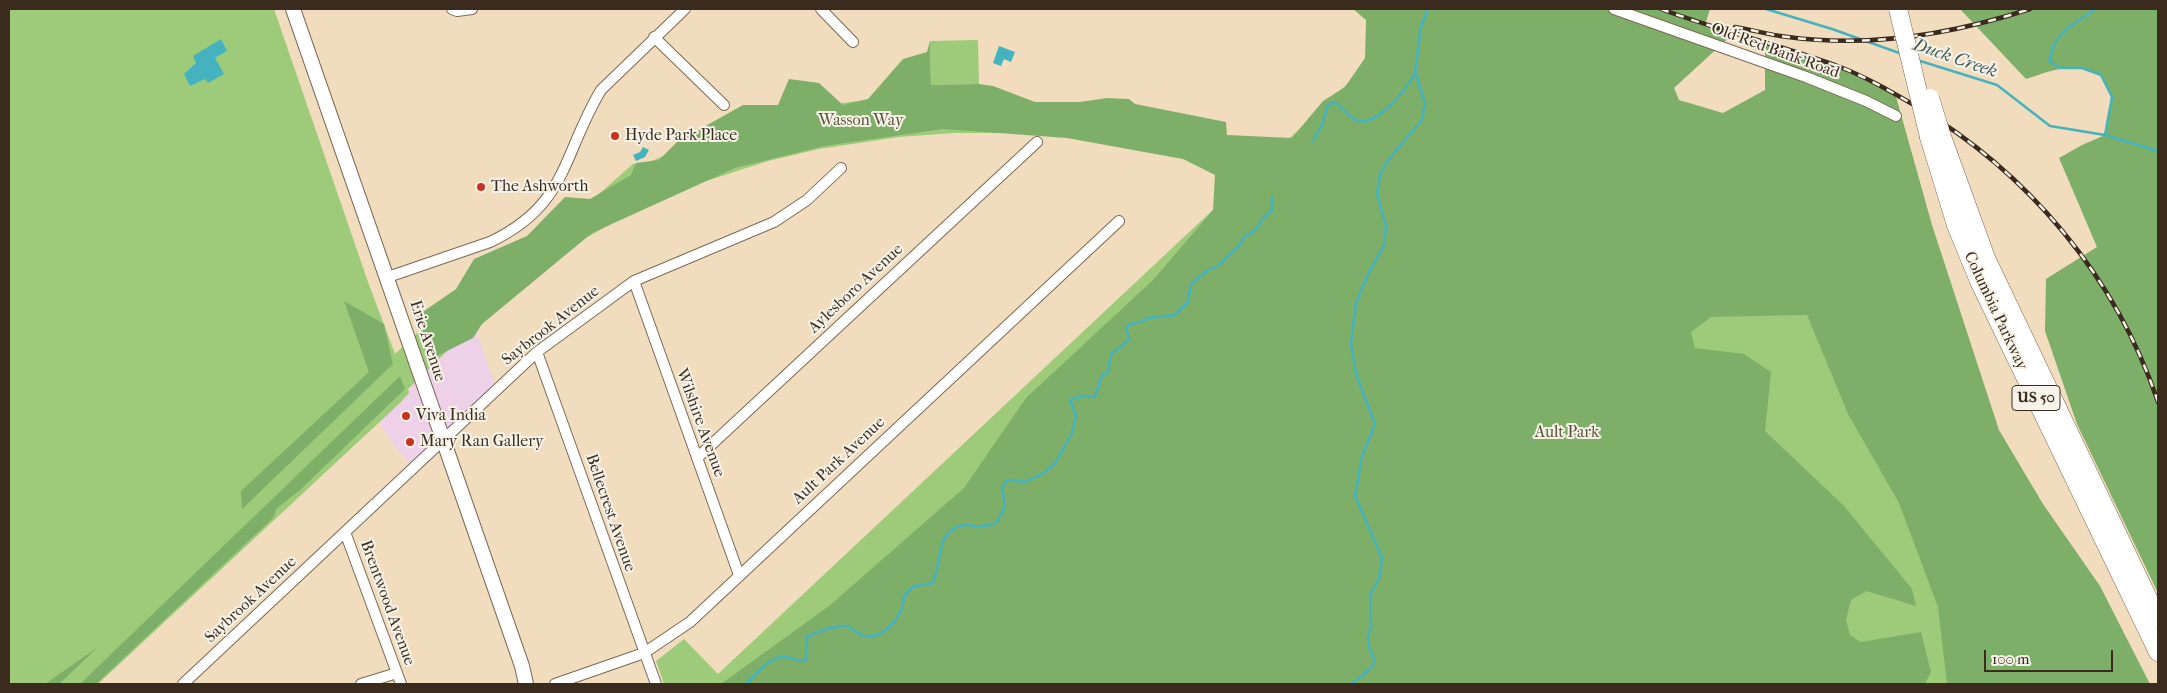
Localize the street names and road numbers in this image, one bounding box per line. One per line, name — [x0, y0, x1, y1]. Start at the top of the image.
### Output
street label: Old Red Bank Road — [1708, 19, 1842, 83]
street label: Aylesboro Avenue — [805, 240, 907, 338]
street label: Columbia Parkway — [1959, 249, 2031, 373]
street label: Saybrook Avenue — [498, 282, 604, 370]
street label: Erie Avenue — [405, 298, 449, 384]
street label: Wilshire Avenue — [671, 366, 729, 480]
road number: US 50 — [2012, 386, 2060, 410]
street label: Ault Park Avenue — [789, 413, 889, 509]
street label: Bellecrest Avenue — [581, 452, 639, 574]
street label: Brentwood Avenue — [355, 538, 419, 668]
street label: Saybrook Avenue — [201, 553, 301, 647]

